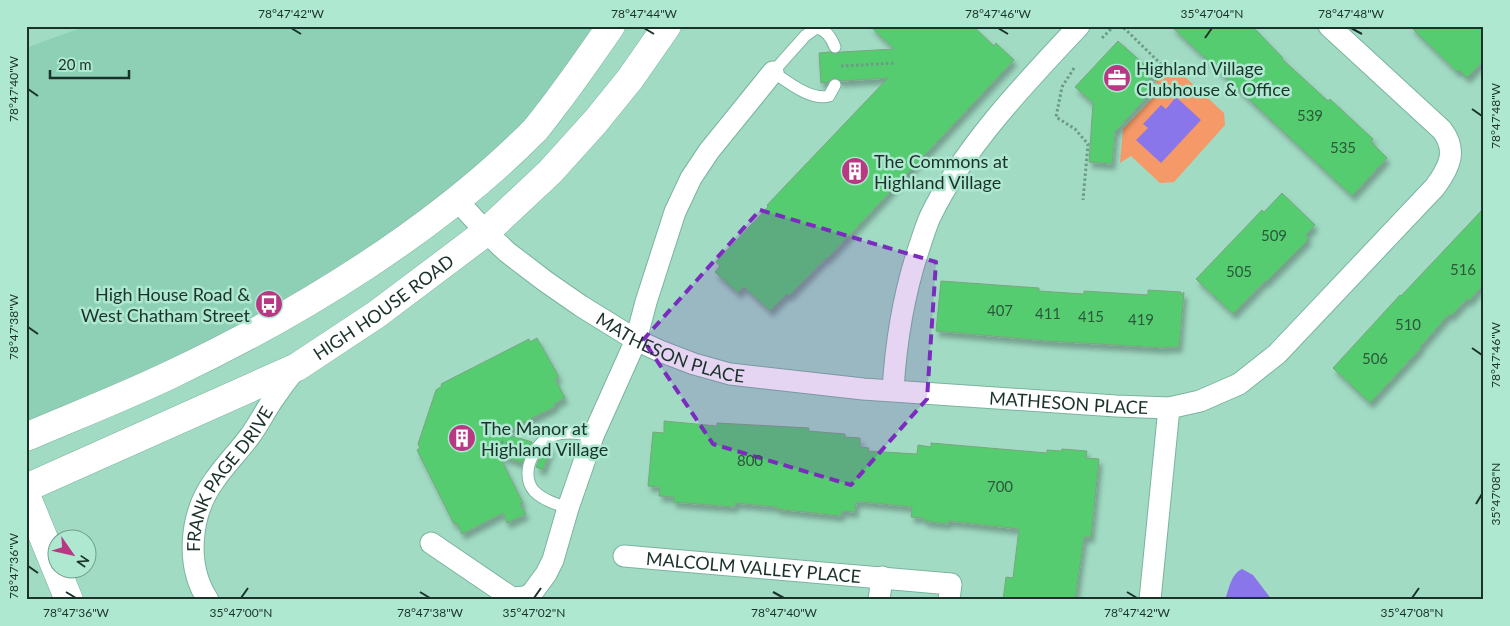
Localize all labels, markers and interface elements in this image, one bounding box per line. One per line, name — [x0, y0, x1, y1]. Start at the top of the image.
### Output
text: 78°47'42"W — [258, 6, 325, 21]
text: 78°47'44"W — [611, 6, 678, 21]
text: 78°47'46"W — [965, 6, 1032, 21]
text: 35°47'04"N — [1181, 6, 1243, 21]
text: 78°47'48"W — [1318, 6, 1385, 21]
scale bar — [50, 48, 129, 80]
text: 78°47'40"W — [6, 55, 21, 122]
text: 20 m — [58, 55, 92, 73]
place label: Highland Village Clubhouse & Office — [1136, 57, 1290, 100]
office icon: Highland Village Clubhouse & Office — [1102, 63, 1132, 93]
text: 78°47'48"W — [1488, 82, 1503, 149]
house number: 539 — [1297, 106, 1323, 124]
house number: 535 — [1330, 138, 1356, 156]
place label: The Commons at Highland Village — [874, 150, 1009, 193]
building icon: The Commons at Highland Village — [840, 156, 870, 186]
house number: 509 — [1261, 226, 1287, 244]
street label: HIGH HOUSE ROAD — [309, 249, 458, 364]
house number: 516 — [1450, 260, 1476, 278]
house number: 505 — [1226, 262, 1252, 280]
place label: High House Road & West Chatham Street — [81, 283, 251, 326]
bus stop icon: High House Road & West Chatham Street — [254, 289, 284, 319]
text: 78°47'38"W — [6, 293, 21, 360]
house number: 407 — [987, 301, 1013, 319]
house number: 411 — [1035, 304, 1061, 322]
street label: MATHESON PLACE — [592, 307, 746, 387]
house number: 415 — [1078, 307, 1104, 325]
house number: 419 — [1128, 310, 1154, 328]
house number: 510 — [1395, 315, 1421, 333]
text: 78°47'46"W — [1488, 321, 1503, 388]
house number: 506 — [1362, 349, 1388, 367]
street label: MATHESON PLACE — [988, 387, 1149, 418]
street label: FRANK PAGE DRIVE — [182, 402, 277, 552]
place label: The Manor at Highland Village — [481, 417, 608, 460]
building icon: The Manor at Highland Village — [447, 423, 477, 453]
house number: 800 — [737, 451, 763, 469]
text: 35°47'08"N — [1488, 463, 1503, 525]
house number: 700 — [987, 477, 1013, 495]
north arrow — [48, 528, 98, 578]
text: 78°47'36"W — [6, 532, 21, 599]
street label: MALCOLM VALLEY PLACE — [645, 547, 862, 587]
text: N — [73, 552, 93, 571]
text: 78°47'36"W — [43, 605, 110, 620]
text: 35°47'00"N — [210, 605, 272, 620]
text: 78°47'38"W — [397, 605, 464, 620]
text: 35°47'02"N — [503, 605, 565, 620]
text: 78°47'40"W — [751, 605, 818, 620]
text: 78°47'42"W — [1104, 605, 1171, 620]
text: 35°47'08"N — [1381, 605, 1443, 620]

